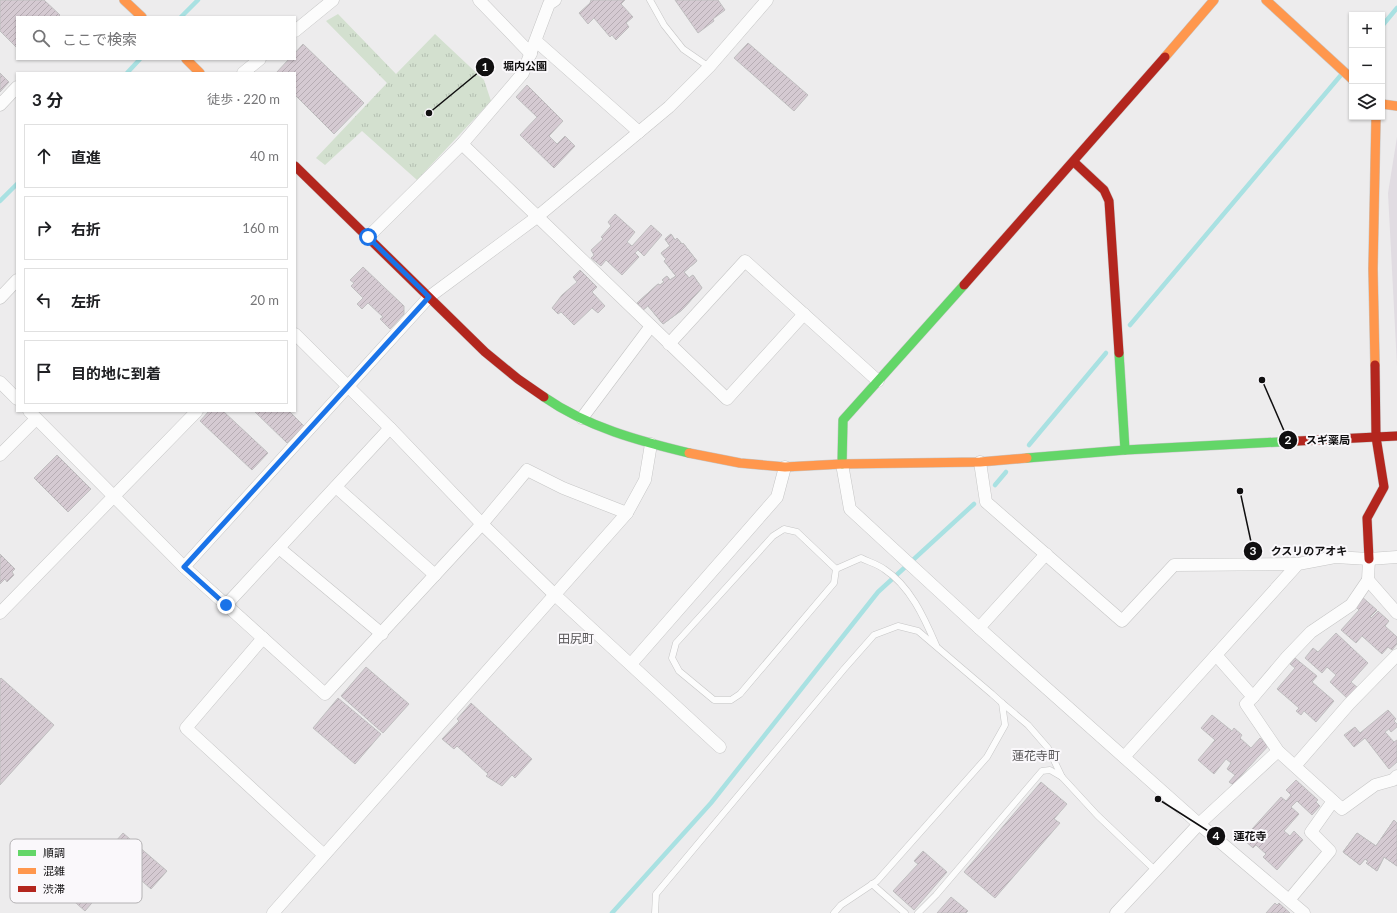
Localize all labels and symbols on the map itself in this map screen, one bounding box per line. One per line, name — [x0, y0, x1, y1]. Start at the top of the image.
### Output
callout: 堀内公園 — [475, 55, 555, 78]
text: 1 — [482, 59, 489, 74]
text: 堀内公園 — [503, 59, 547, 72]
route start — [359, 228, 377, 246]
callout: スギ薬局 — [1278, 428, 1358, 451]
text: 2 — [1285, 432, 1292, 447]
text: スギ薬局 — [1306, 433, 1350, 446]
callout: クスリのアオキ — [1243, 539, 1356, 562]
text: 3 — [1250, 543, 1257, 558]
text: クスリのアオキ — [1271, 544, 1347, 557]
route end — [217, 596, 235, 614]
district label: 田尻町 — [558, 631, 594, 646]
district label: 蓮花寺町 — [1012, 748, 1060, 763]
callout: 蓮花寺 — [1206, 825, 1275, 848]
text: 4 — [1213, 828, 1220, 843]
text: 蓮花寺 — [1234, 829, 1267, 842]
legend — [10, 839, 142, 903]
text: 順調 — [43, 846, 65, 859]
text: 混雑 — [43, 864, 65, 877]
text: 渋滞 — [43, 882, 65, 895]

